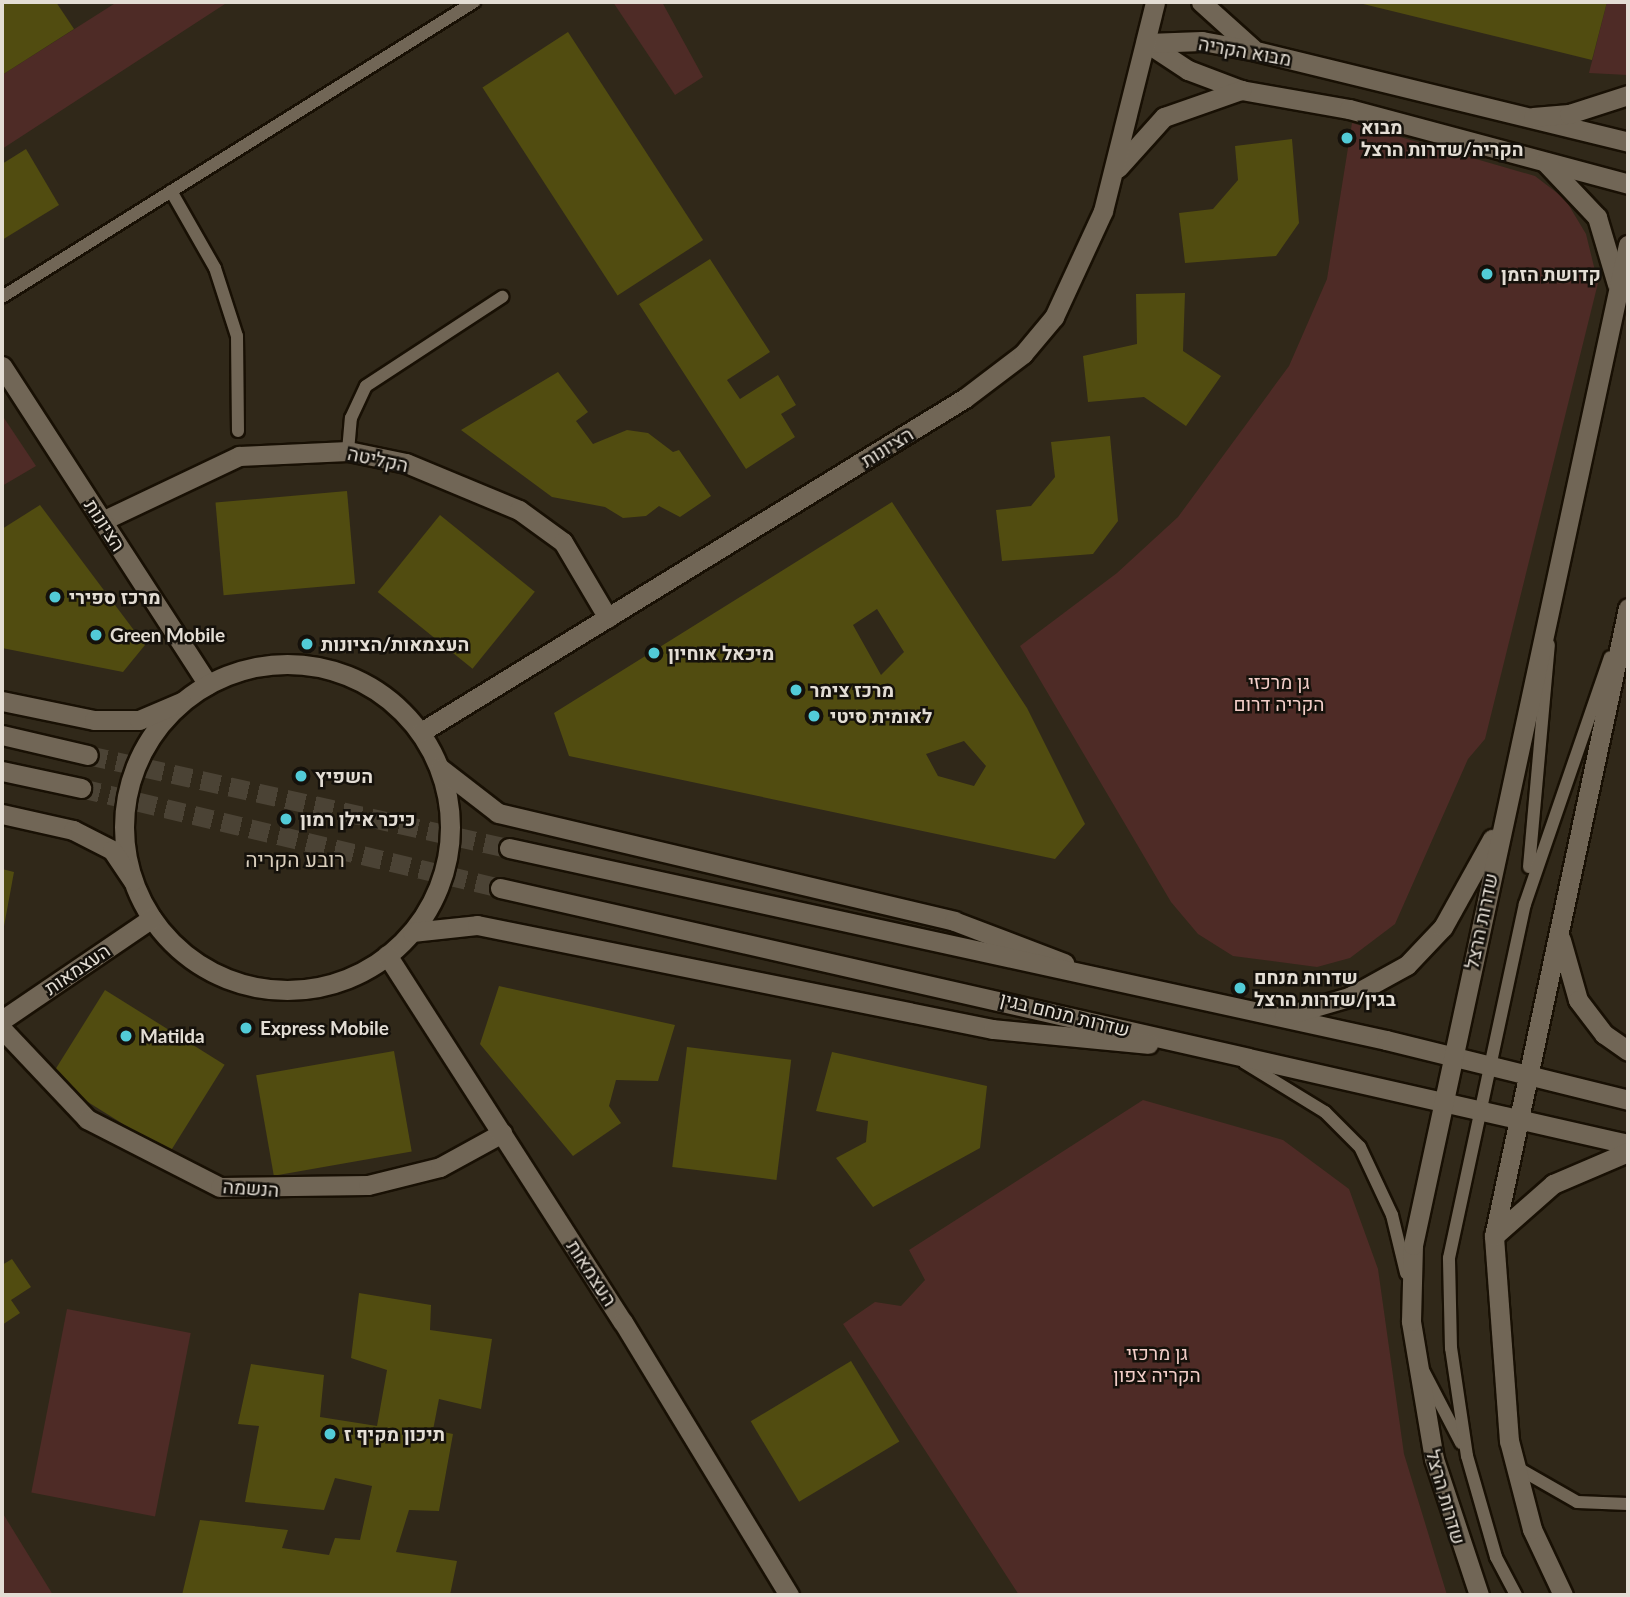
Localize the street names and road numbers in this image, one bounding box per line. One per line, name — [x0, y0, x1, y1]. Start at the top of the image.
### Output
street label: מבוא הקריה — [1197, 32, 1293, 70]
street label: הציונות — [857, 422, 917, 472]
street label: הקליטה — [346, 441, 410, 477]
street label: הציונות — [80, 495, 130, 555]
street label: שדרות הרצל — [1460, 871, 1502, 971]
street label: העצמאות — [40, 939, 114, 999]
street label: שדרות מנחם בגין — [998, 987, 1132, 1041]
street label: הנשמה — [222, 1175, 280, 1201]
street label: העצמאות — [562, 1236, 622, 1310]
street label: שדרות הרצל — [1422, 1447, 1470, 1547]

